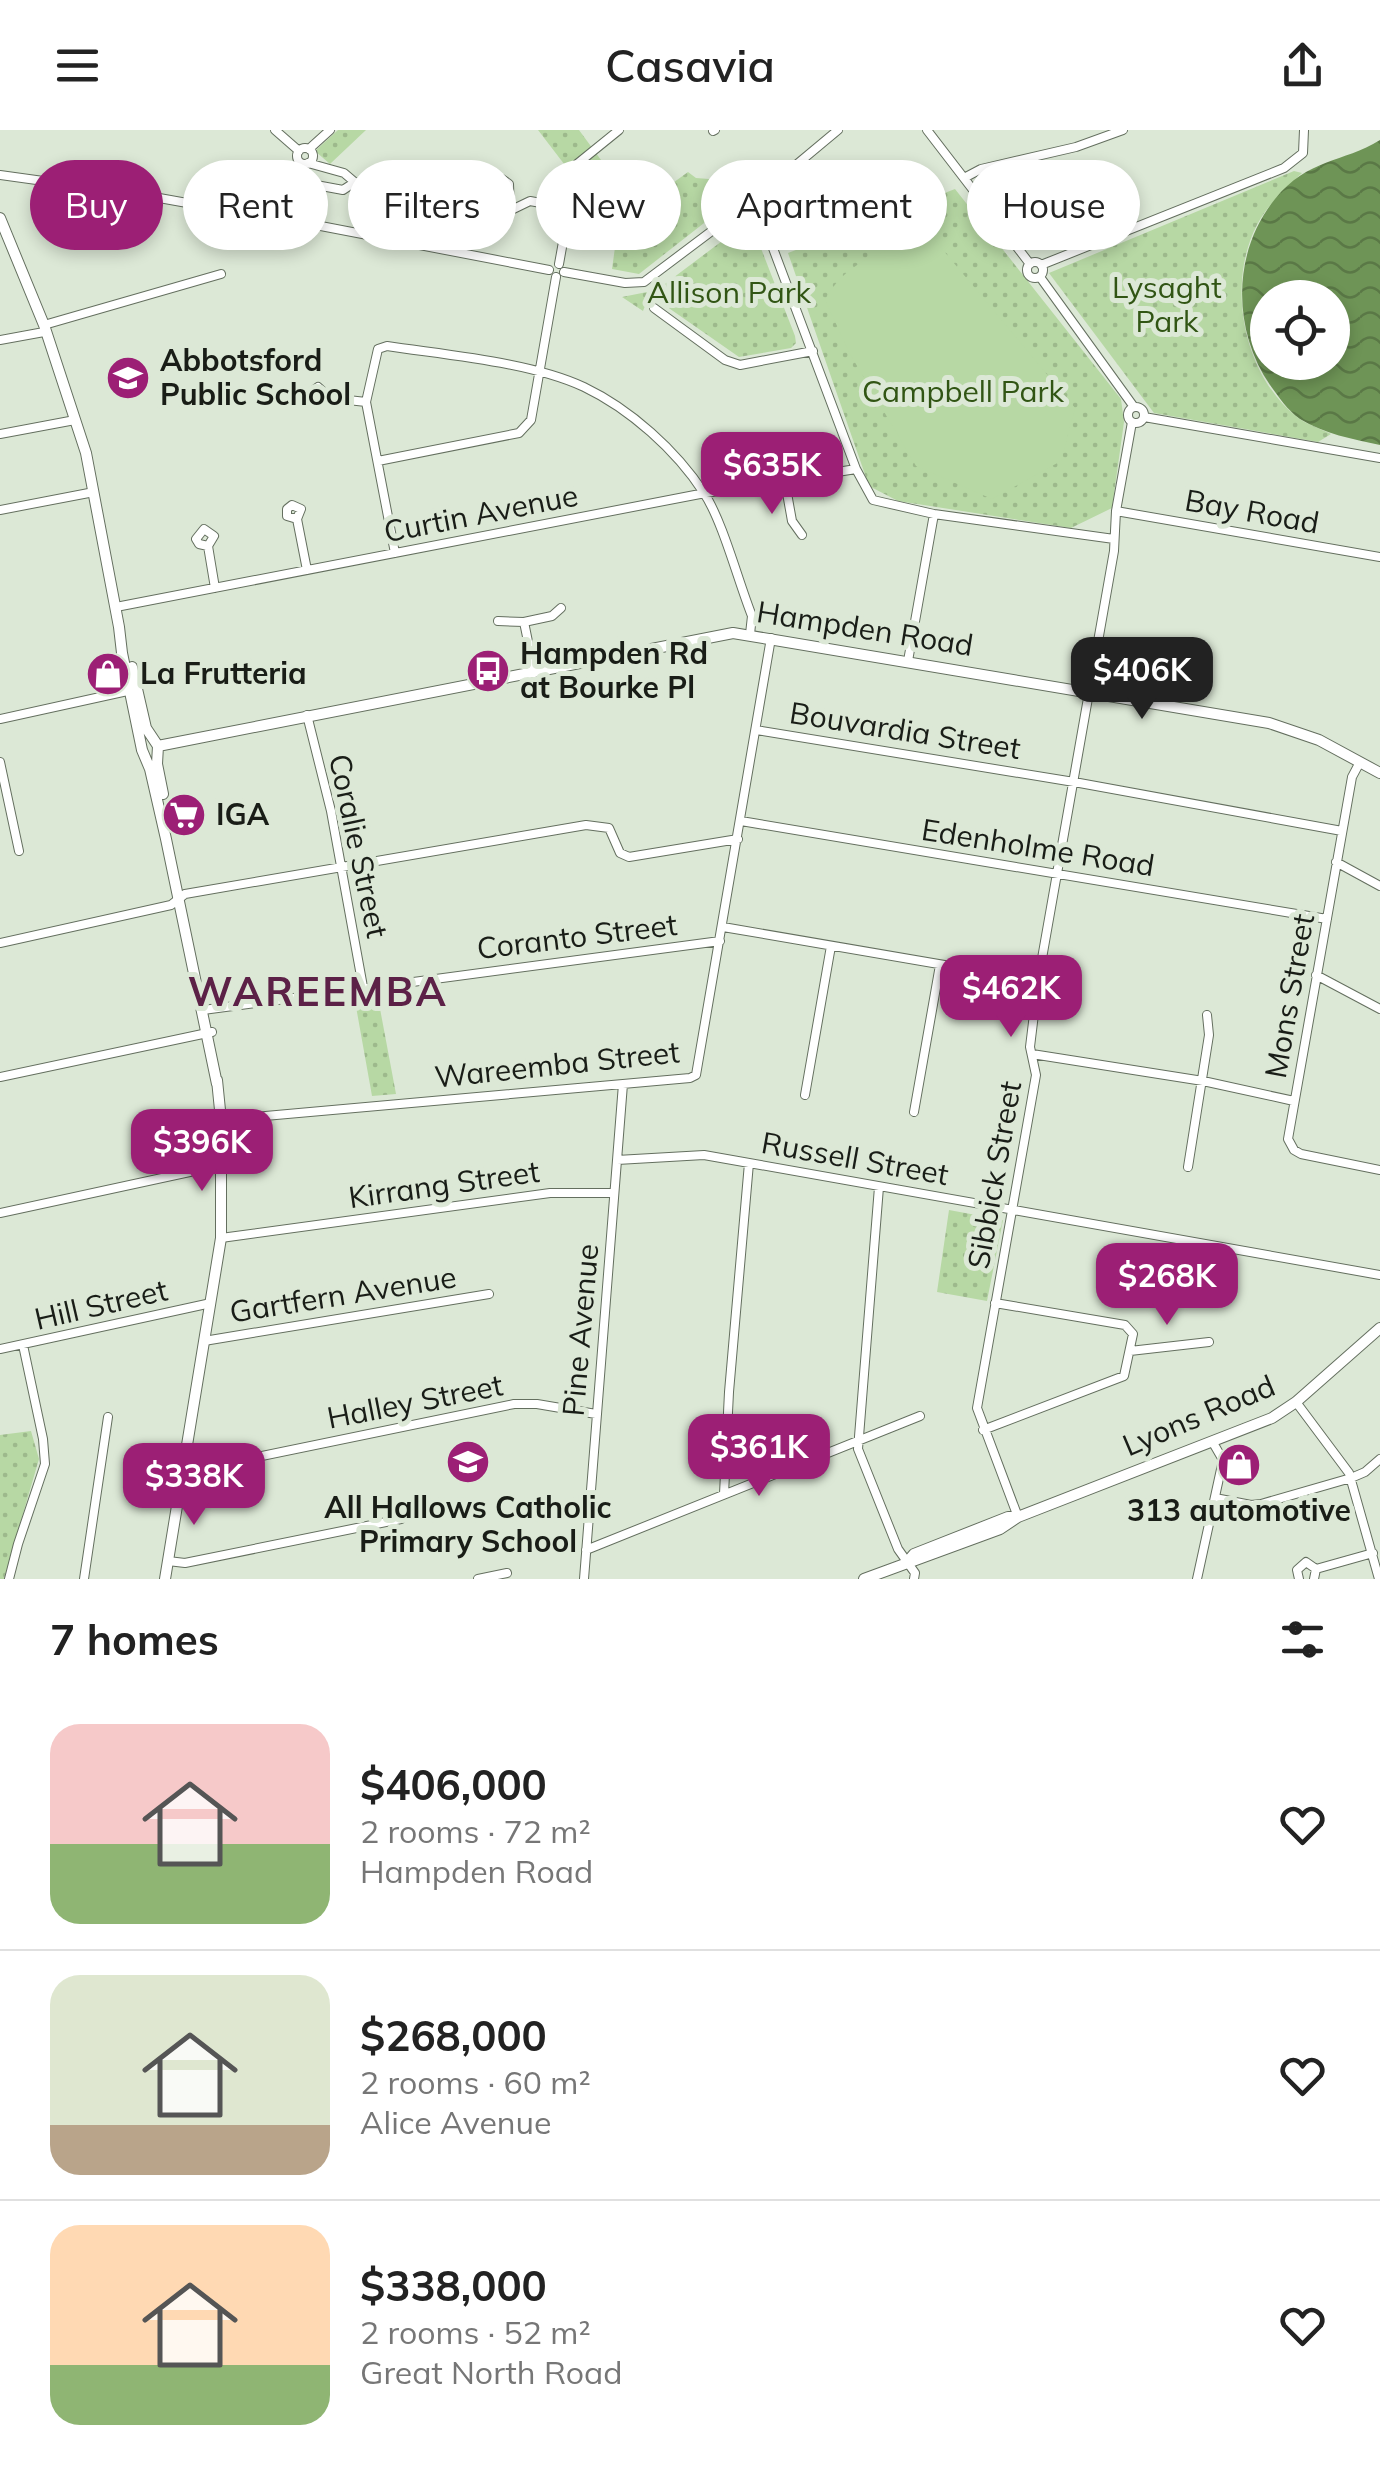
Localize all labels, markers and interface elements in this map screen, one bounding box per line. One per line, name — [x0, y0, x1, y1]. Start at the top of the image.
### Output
text: Casavia — [605, 37, 775, 93]
icon: menu — [50, 38, 105, 93]
icon: share — [1275, 38, 1330, 93]
chip: Buy — [30, 160, 163, 250]
chip: Rent — [183, 160, 328, 250]
chip: Filters — [348, 160, 516, 250]
chip: New — [536, 160, 681, 250]
chip: Apartment — [701, 160, 947, 250]
chip: House — [967, 160, 1140, 250]
park label: Lysaght Park — [1112, 268, 1222, 340]
park label: Allison Park — [647, 273, 812, 311]
map controls — [1250, 280, 1350, 380]
button: locate — [1250, 280, 1350, 380]
place label: Abbotsford Public School — [160, 341, 351, 413]
school or university icon: Abbotsford Public School — [105, 355, 151, 401]
park label: Campbell Park — [862, 372, 1065, 410]
pin: $635K — [702, 432, 842, 517]
text: $635K — [723, 444, 821, 484]
street label: Curtin Avenue — [381, 476, 581, 550]
street label: Bay Road — [1182, 481, 1322, 541]
street label: Hampden Road — [754, 592, 976, 664]
place label: Hampden Rd at Bourke Pl — [520, 634, 708, 706]
pin: $406K — [1072, 637, 1212, 722]
bus stop icon: Hampden Rd at Bourke Pl — [465, 648, 511, 694]
text: $406K — [1093, 649, 1191, 689]
shop icon: La Frutteria — [85, 651, 131, 697]
place label: La Frutteria — [140, 654, 307, 692]
street label: Bouvardia Street — [787, 693, 1023, 767]
street label: Coralie Street — [321, 751, 397, 941]
supermarket icon: IGA — [161, 792, 207, 838]
place label: IGA — [216, 795, 270, 833]
street label: Edenholme Road — [919, 810, 1157, 884]
street label: Coranto Street — [475, 905, 679, 967]
street label: Mons Street — [1256, 911, 1322, 1081]
pin: $462K — [941, 955, 1081, 1040]
district label: WAREEMBA — [188, 966, 448, 1016]
text: $462K — [962, 967, 1060, 1007]
street label: Wareemba Street — [433, 1032, 681, 1096]
street label: Sibbick Street — [959, 1078, 1029, 1272]
pin: $396K — [132, 1109, 272, 1194]
text: $396K — [153, 1121, 251, 1161]
street label: Russell Street — [759, 1123, 952, 1193]
street label: Kirrang Street — [346, 1152, 542, 1216]
street label: Pine Avenue — [554, 1242, 606, 1418]
pin: $268K — [1097, 1243, 1237, 1328]
text: $268K — [1118, 1255, 1216, 1295]
street label: Gartfern Avenue — [227, 1257, 459, 1331]
street label: Hill Street — [31, 1270, 171, 1338]
street label: Halley Street — [324, 1365, 506, 1437]
street label: Lyons Road — [1117, 1366, 1280, 1464]
pin: $361K — [689, 1414, 829, 1499]
text: $361K — [710, 1426, 808, 1466]
school or university icon: All Hallows Catholic Primary School — [445, 1439, 491, 1485]
shop icon: 313 automotive — [1216, 1442, 1262, 1488]
pin: $338K — [124, 1443, 264, 1528]
text: $338K — [145, 1455, 243, 1495]
place label: All Hallows Catholic Primary School — [324, 1488, 612, 1560]
place label: 313 automotive — [1127, 1491, 1351, 1529]
icon: filters — [1275, 1612, 1330, 1667]
text: 7 homes — [50, 1613, 219, 1666]
text: $406,000 — [360, 1758, 547, 1811]
icon: home — [130, 1764, 250, 1884]
icon: heart — [1275, 1797, 1330, 1852]
text: 2 rooms · 72 m² — [360, 1811, 591, 1851]
text: Hampden Road — [360, 1851, 593, 1891]
text: $268,000 — [360, 2009, 547, 2062]
icon: home — [130, 2015, 250, 2135]
icon: heart — [1275, 2048, 1330, 2103]
text: 2 rooms · 60 m² — [360, 2062, 591, 2102]
text: Alice Avenue — [360, 2102, 552, 2142]
text: $338,000 — [360, 2259, 547, 2312]
icon: home — [130, 2265, 250, 2385]
icon: heart — [1275, 2298, 1330, 2353]
text: 2 rooms · 52 m² — [360, 2312, 591, 2352]
text: Great North Road — [360, 2352, 622, 2392]

